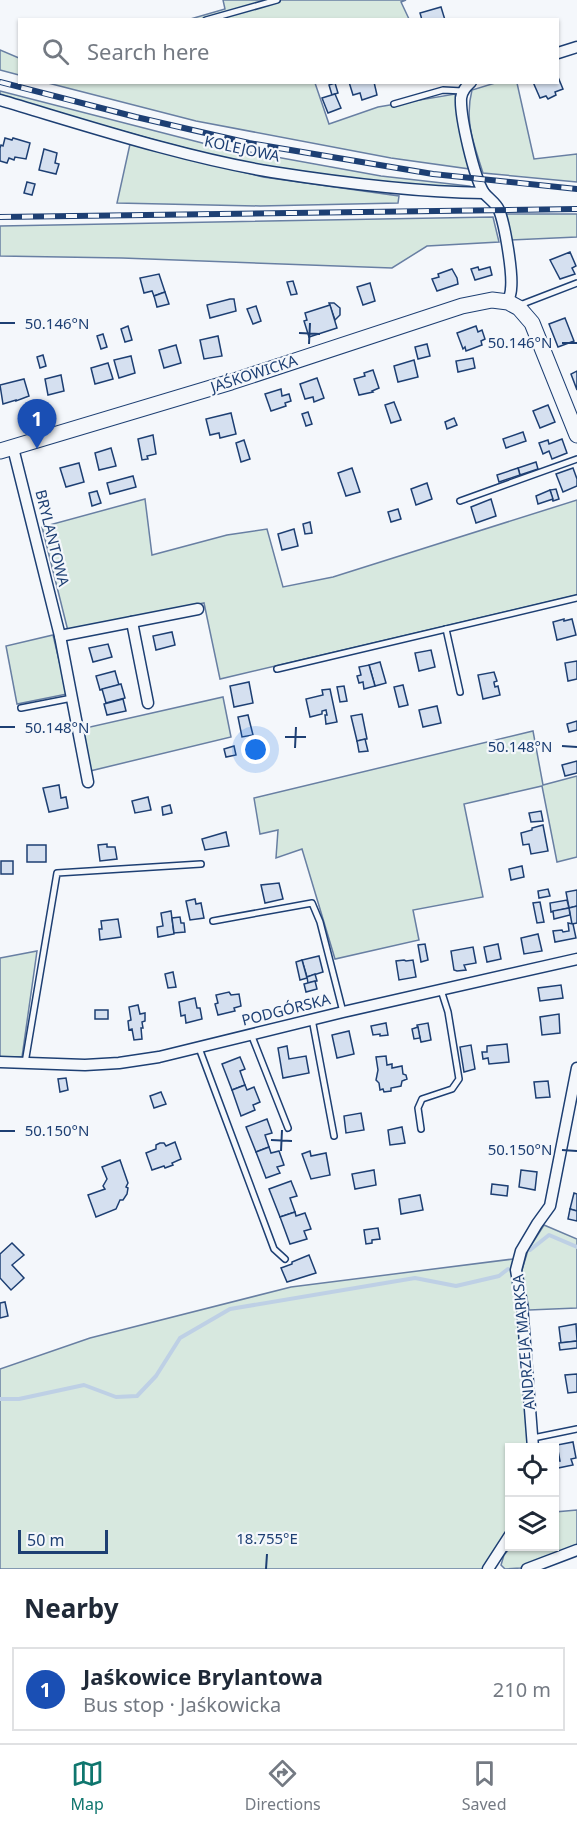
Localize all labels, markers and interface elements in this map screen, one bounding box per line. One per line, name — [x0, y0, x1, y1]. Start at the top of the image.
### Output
search box — [18, 18, 559, 84]
icon: search — [39, 35, 72, 68]
text: Search here — [87, 36, 209, 66]
street label: KOLEJOWA — [203, 130, 282, 166]
text: 50.146°N — [25, 313, 89, 333]
text: 50.146°N — [488, 332, 552, 352]
street label: JAŚKOWICKA — [206, 350, 300, 397]
pin: 1 — [18, 400, 57, 449]
street label: BRYLANTOWA — [31, 487, 75, 589]
text: 50.148°N — [25, 717, 89, 737]
your location — [241, 735, 270, 764]
text: 50.148°N — [488, 736, 552, 756]
street label: PODGÓRSKA — [239, 988, 333, 1030]
text: 50.150°N — [25, 1120, 89, 1140]
text: 50.150°N — [488, 1139, 552, 1159]
street label: ANDRZEJA MARKSA — [507, 1273, 539, 1411]
map controls — [505, 1443, 559, 1551]
button: locate — [505, 1443, 559, 1497]
button: layers — [505, 1497, 559, 1551]
scale bar — [18, 1527, 108, 1554]
text: 18.755°E — [236, 1528, 298, 1548]
text: 50 m — [27, 1529, 64, 1551]
text: Nearby — [24, 1590, 119, 1626]
text: Jaśkowice Brylantowa — [83, 1661, 323, 1691]
text: 1 — [40, 1676, 51, 1703]
text: 210 m — [493, 1676, 551, 1703]
text: Bus stop · Jaśkowicka — [83, 1691, 281, 1718]
tab: Map — [70, 1757, 104, 1815]
tab: Directions — [245, 1757, 321, 1815]
tab: Saved — [462, 1757, 506, 1815]

